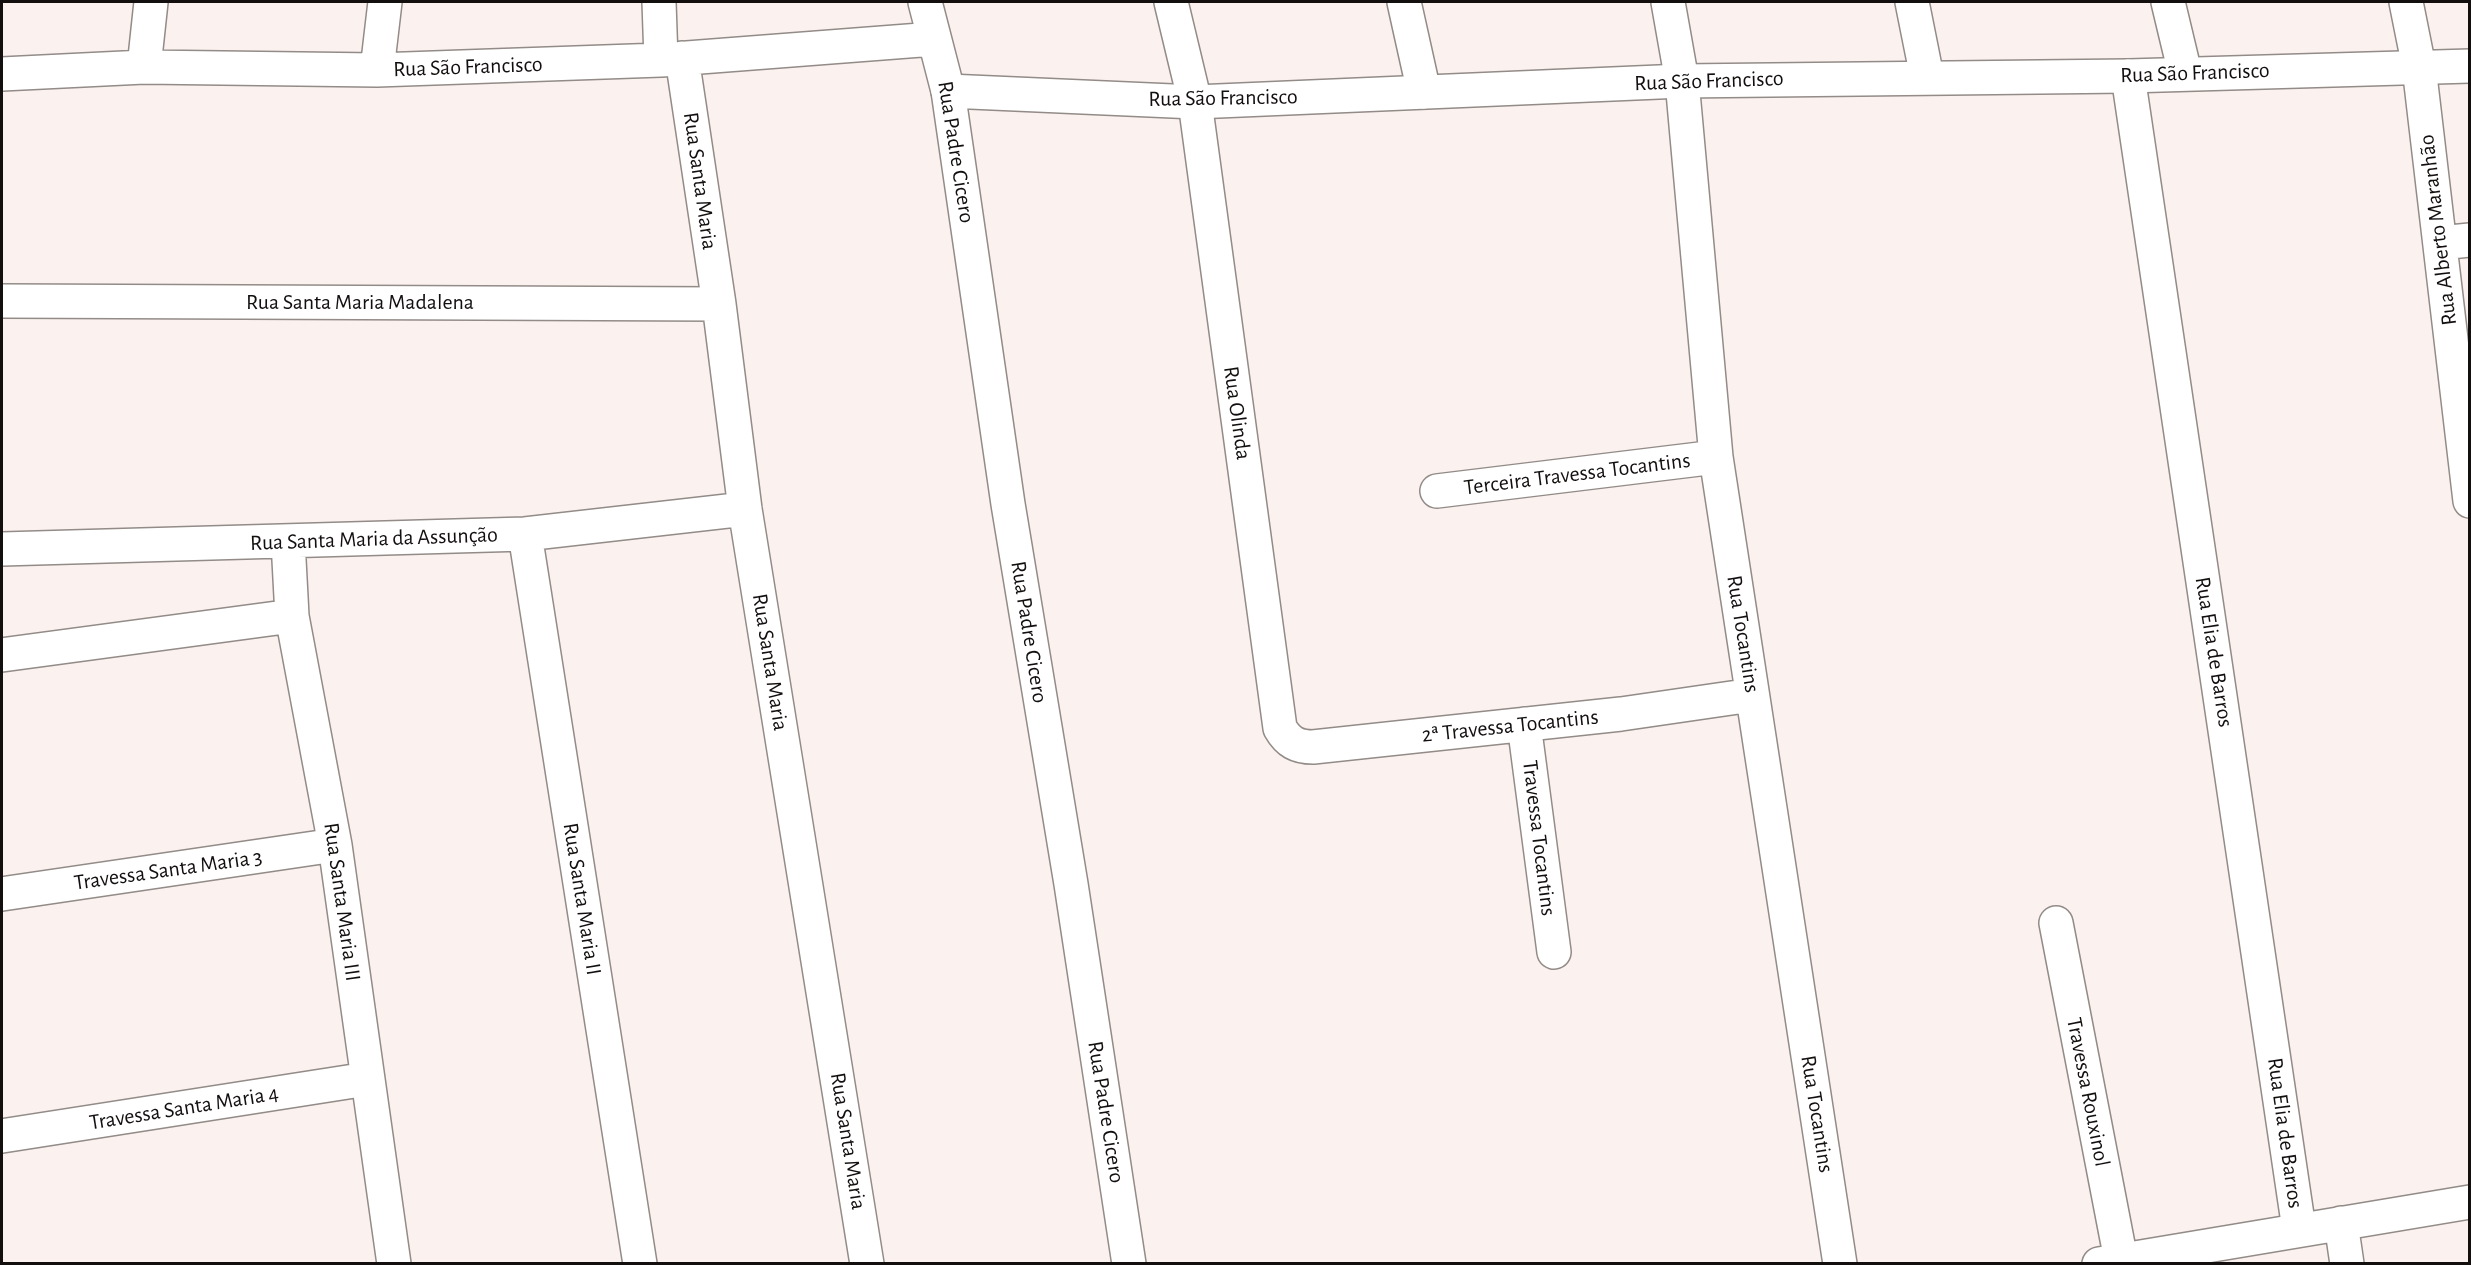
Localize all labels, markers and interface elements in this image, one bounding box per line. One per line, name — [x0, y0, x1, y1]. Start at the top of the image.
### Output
street label: Rua São Francisco — [393, 51, 543, 83]
street label: Rua São Francisco — [2120, 57, 2270, 89]
street label: Rua São Francisco — [1634, 65, 1784, 97]
street label: Rua Padre Cicero — [932, 79, 980, 225]
street label: Rua São Francisco — [1148, 83, 1298, 113]
street label: Rua Santa Maria — [677, 111, 723, 251]
street label: Rua Alberto Maranhão — [2413, 133, 2463, 327]
street label: Rua Santa Maria Madalena — [246, 289, 474, 315]
street label: Rua Olinda — [1217, 364, 1257, 462]
street label: Terceira Travessa Tocantins — [1462, 447, 1692, 501]
street label: Rua Santa Maria da Assunção — [250, 521, 498, 557]
street label: Rua Padre Cicero — [1005, 559, 1053, 705]
street label: Rua Tocantins — [1721, 574, 1765, 694]
street label: Rua Elia de Barros — [2189, 575, 2239, 729]
street label: Rua Santa Maria — [746, 592, 794, 732]
street label: 2ª Travessa Tocantins — [1420, 704, 1600, 748]
street label: Travessa Tocantins — [1516, 759, 1562, 917]
street label: Rua Santa Maria III — [318, 821, 366, 983]
street label: Rua Santa Maria II — [557, 821, 607, 977]
street label: Travessa Santa Maria 3 — [72, 844, 264, 896]
street label: Travessa Rouxinol — [2061, 1015, 2115, 1169]
street label: Rua Padre Cicero — [1082, 1039, 1130, 1185]
street label: Rua Tocantins — [1795, 1054, 1839, 1174]
street label: Rua Elia de Barros — [2261, 1056, 2309, 1210]
street label: Rua Santa Maria — [824, 1071, 872, 1211]
street label: Travessa Santa Maria 4 — [87, 1080, 281, 1136]

